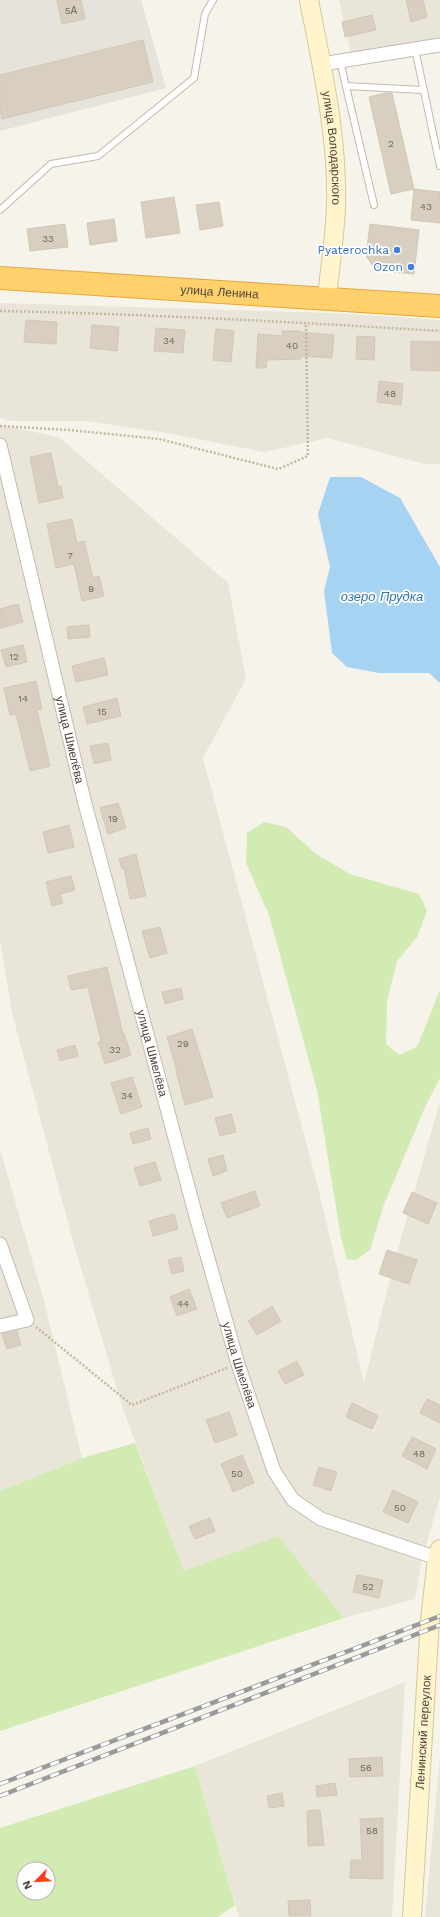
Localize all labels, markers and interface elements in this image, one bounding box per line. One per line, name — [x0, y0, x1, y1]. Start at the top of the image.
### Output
house number: 5А — [65, 5, 78, 16]
street label: улица Володарского — [319, 90, 343, 205]
house number: 2 — [388, 138, 394, 149]
house number: 43 — [420, 201, 432, 212]
house number: 33 — [42, 233, 54, 244]
place label: Pyaterochka — [318, 243, 389, 257]
marker: Pyaterochka — [392, 245, 402, 255]
place label: Ozon — [373, 260, 403, 274]
marker: Ozon — [406, 262, 416, 272]
street label: улица Ленина — [180, 282, 259, 301]
house number: 34 — [163, 335, 175, 346]
house number: 40 — [286, 340, 298, 351]
house number: 48 — [384, 388, 396, 399]
house number: 7 — [67, 550, 73, 561]
house number: 9 — [88, 583, 94, 594]
water label: озеро Прудка — [341, 589, 423, 604]
house number: 12 — [9, 651, 19, 662]
house number: 14 — [18, 693, 28, 704]
street label: улица Шмелёва — [53, 695, 87, 785]
house number: 15 — [97, 706, 107, 717]
house number: 19 — [108, 813, 118, 824]
street label: улица Шмелёва — [134, 1008, 171, 1098]
house number: 29 — [177, 1038, 189, 1049]
house number: 32 — [109, 1044, 121, 1055]
house number: 34 — [121, 1090, 133, 1101]
house number: 44 — [177, 1298, 189, 1309]
street label: улица Шмелёва — [219, 1321, 259, 1410]
house number: 48 — [413, 1448, 425, 1459]
house number: 50 — [231, 1468, 243, 1479]
house number: 50 — [394, 1502, 406, 1513]
house number: 52 — [362, 1581, 374, 1592]
street label: Ленинский переулок — [413, 1674, 434, 1790]
house number: 56 — [360, 1762, 372, 1773]
house number: 58 — [366, 1825, 378, 1836]
north arrow — [16, 1861, 56, 1901]
text: N — [20, 1878, 35, 1891]

